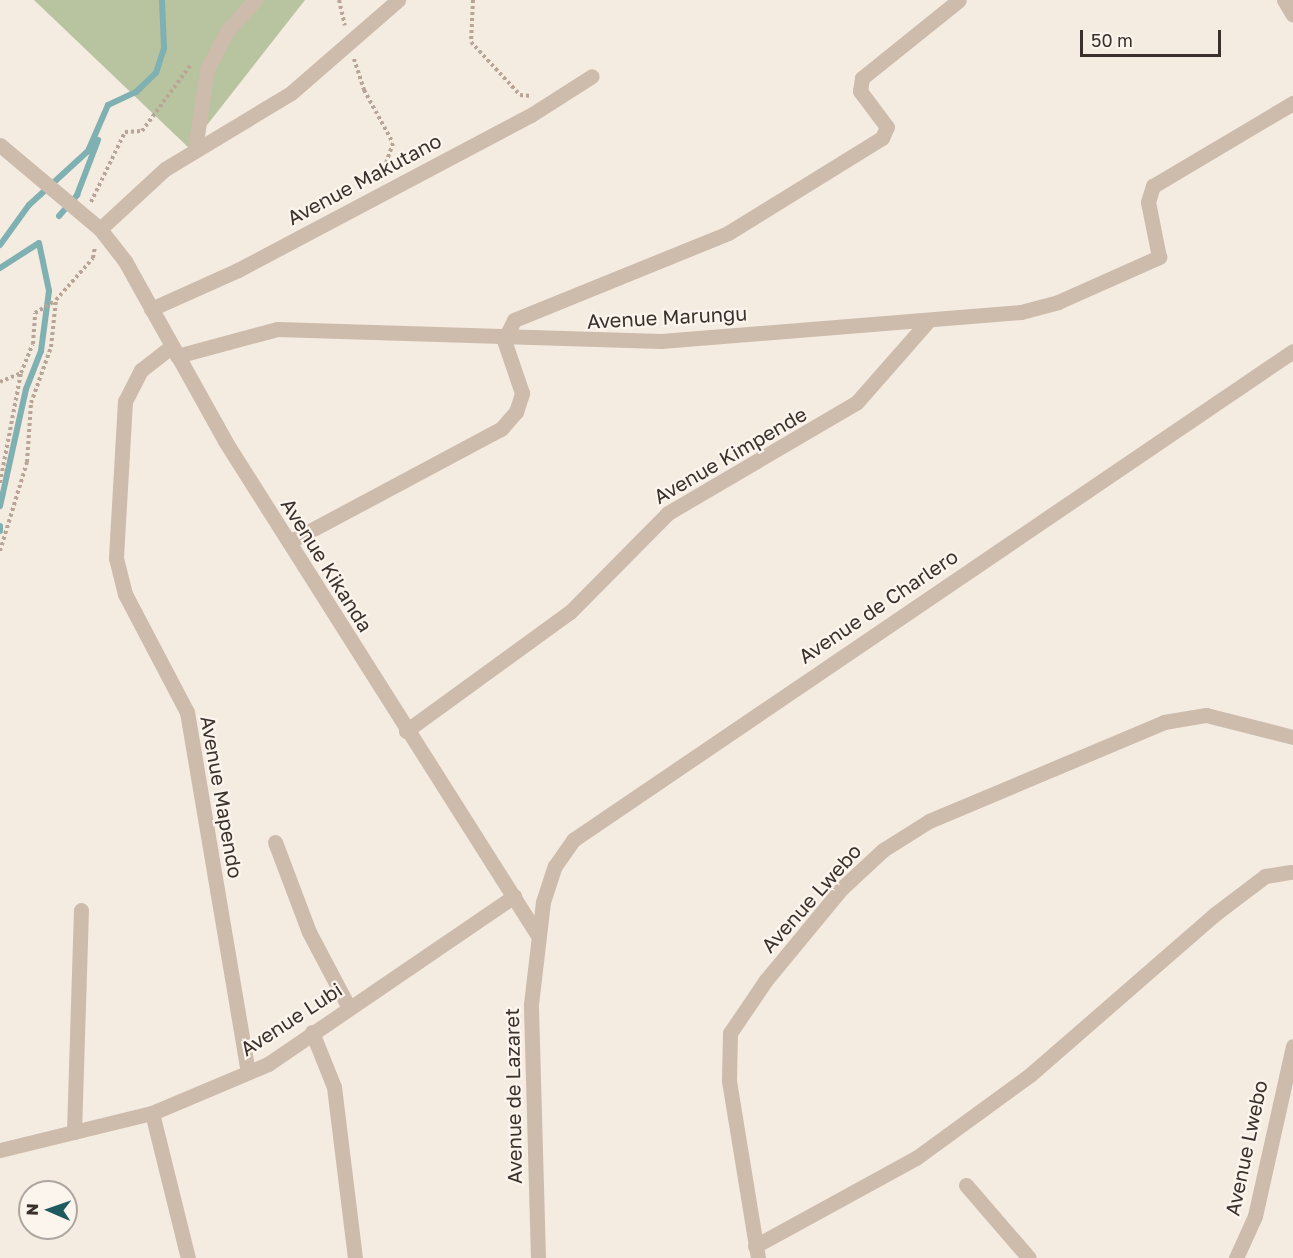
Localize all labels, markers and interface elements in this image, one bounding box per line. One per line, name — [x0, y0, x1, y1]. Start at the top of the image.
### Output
scale bar — [1083, 18, 1224, 56]
text: 50 m — [1091, 29, 1133, 51]
street label: Avenue Makutano — [283, 128, 445, 230]
street label: Avenue Marungu — [586, 301, 748, 333]
street label: Avenue Kimpende — [649, 401, 811, 509]
street label: Avenue Kikanda — [276, 494, 378, 636]
street label: Avenue de Charlero — [794, 544, 962, 668]
street label: Avenue Mapendo — [196, 714, 248, 880]
street label: Avenue Lwebo — [756, 839, 866, 957]
street label: Avenue Lubi — [236, 977, 346, 1061]
street label: Avenue de Lazaret — [499, 1008, 527, 1184]
street label: Avenue Lwebo — [1220, 1078, 1272, 1218]
north arrow — [18, 1180, 78, 1240]
text: N — [22, 1203, 42, 1216]

